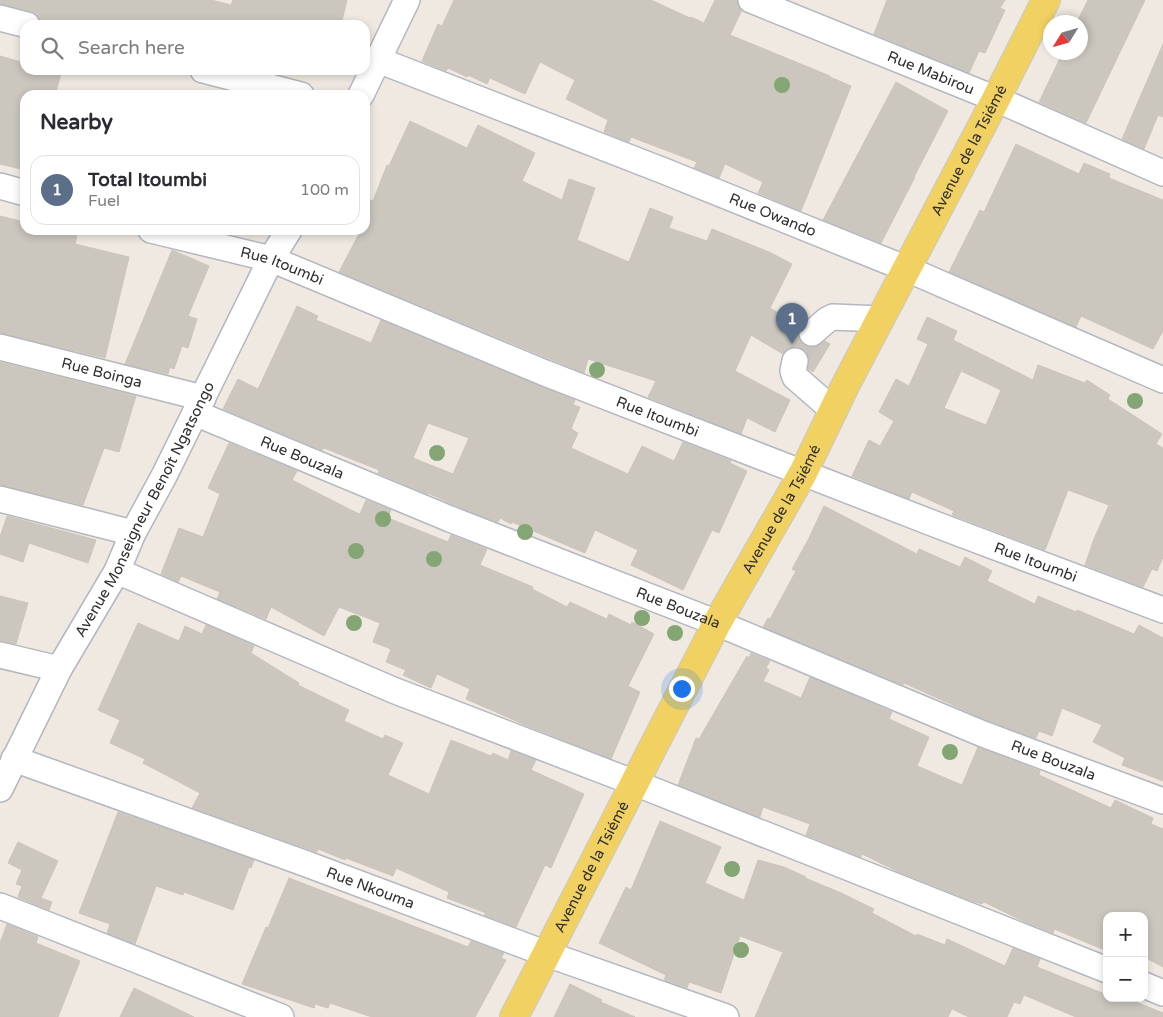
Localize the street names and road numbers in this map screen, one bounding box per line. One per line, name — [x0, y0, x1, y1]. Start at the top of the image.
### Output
street label: Rue Mabirou — [885, 47, 977, 98]
street label: Avenue de la Tsiémé — [927, 82, 1011, 219]
street label: Rue Owando — [726, 189, 819, 240]
street label: Rue Itoumbi — [239, 243, 326, 289]
street label: Rue Boinga — [60, 354, 144, 391]
street label: Avenue Monseigneur Benoît Ngatsongo — [71, 379, 218, 640]
street label: Rue Itoumbi — [614, 392, 702, 441]
street label: Rue Bouzala — [258, 432, 347, 483]
street label: Avenue de la Tsiémé — [738, 442, 824, 577]
street label: Rue Itoumbi — [992, 538, 1080, 586]
street label: Rue Bouzala — [633, 583, 723, 632]
street label: Rue Bouzala — [1009, 736, 1098, 784]
street label: Avenue de la Tsiémé — [550, 798, 633, 935]
street label: Rue Nkouma — [324, 863, 417, 913]

